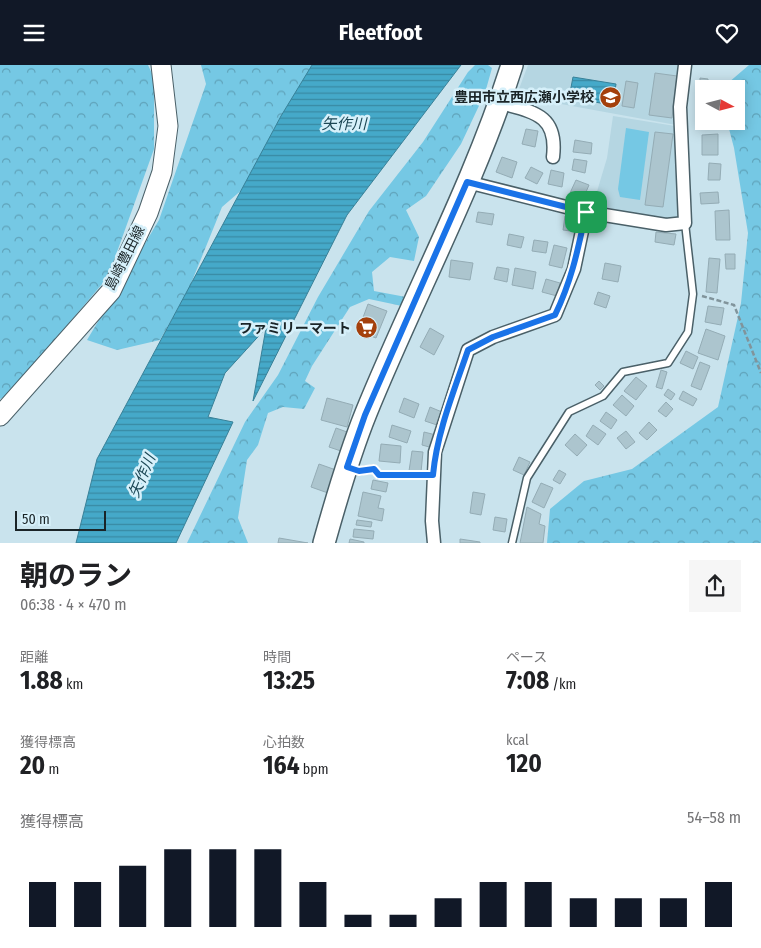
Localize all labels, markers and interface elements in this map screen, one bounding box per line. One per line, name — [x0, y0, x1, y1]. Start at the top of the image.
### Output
icon: menu — [20, 19, 48, 47]
text: Fleetfoot — [339, 19, 422, 46]
icon: heart — [713, 19, 741, 47]
north arrow — [695, 80, 745, 130]
map controls — [695, 80, 745, 130]
school or university icon: 豊田市立西広瀬小学校 — [598, 85, 622, 109]
place label: 豊田市立西広瀬小学校 — [454, 89, 594, 106]
water label: 矢作川 — [321, 115, 368, 133]
pin — [565, 191, 607, 233]
icon: arrive — [572, 198, 600, 226]
street label: 島崎豊田線 — [102, 223, 148, 293]
supermarket icon: ファミリーマート — [355, 316, 379, 340]
place label: ファミリーマート — [239, 320, 351, 337]
water label: 矢作川 — [125, 450, 160, 500]
scale bar — [15, 508, 106, 531]
text: 50 m — [22, 511, 50, 528]
text: 朝のラン — [20, 559, 132, 592]
button: share — [689, 560, 741, 612]
text: 06:38 · 4 × 470 m — [20, 595, 127, 614]
text: 距離 — [20, 649, 48, 666]
text: 時間 — [263, 649, 291, 666]
text: ペース — [506, 649, 547, 666]
text: 1.88 — [20, 666, 63, 696]
text: 13:25 — [263, 666, 315, 696]
text: 7:08 — [506, 666, 549, 696]
text: km — [63, 676, 83, 693]
text: /km — [549, 676, 576, 693]
text: kcal — [506, 732, 529, 749]
text: 獲得標高 — [20, 734, 76, 751]
text: 心拍数 — [263, 734, 305, 751]
text: 120 — [506, 749, 542, 779]
text: 20 — [20, 751, 45, 781]
text: 164 — [263, 751, 300, 781]
text: m — [45, 761, 59, 778]
text: bpm — [300, 761, 328, 778]
text: 54–58 m — [687, 808, 741, 827]
text: 獲得標高 — [20, 812, 84, 831]

